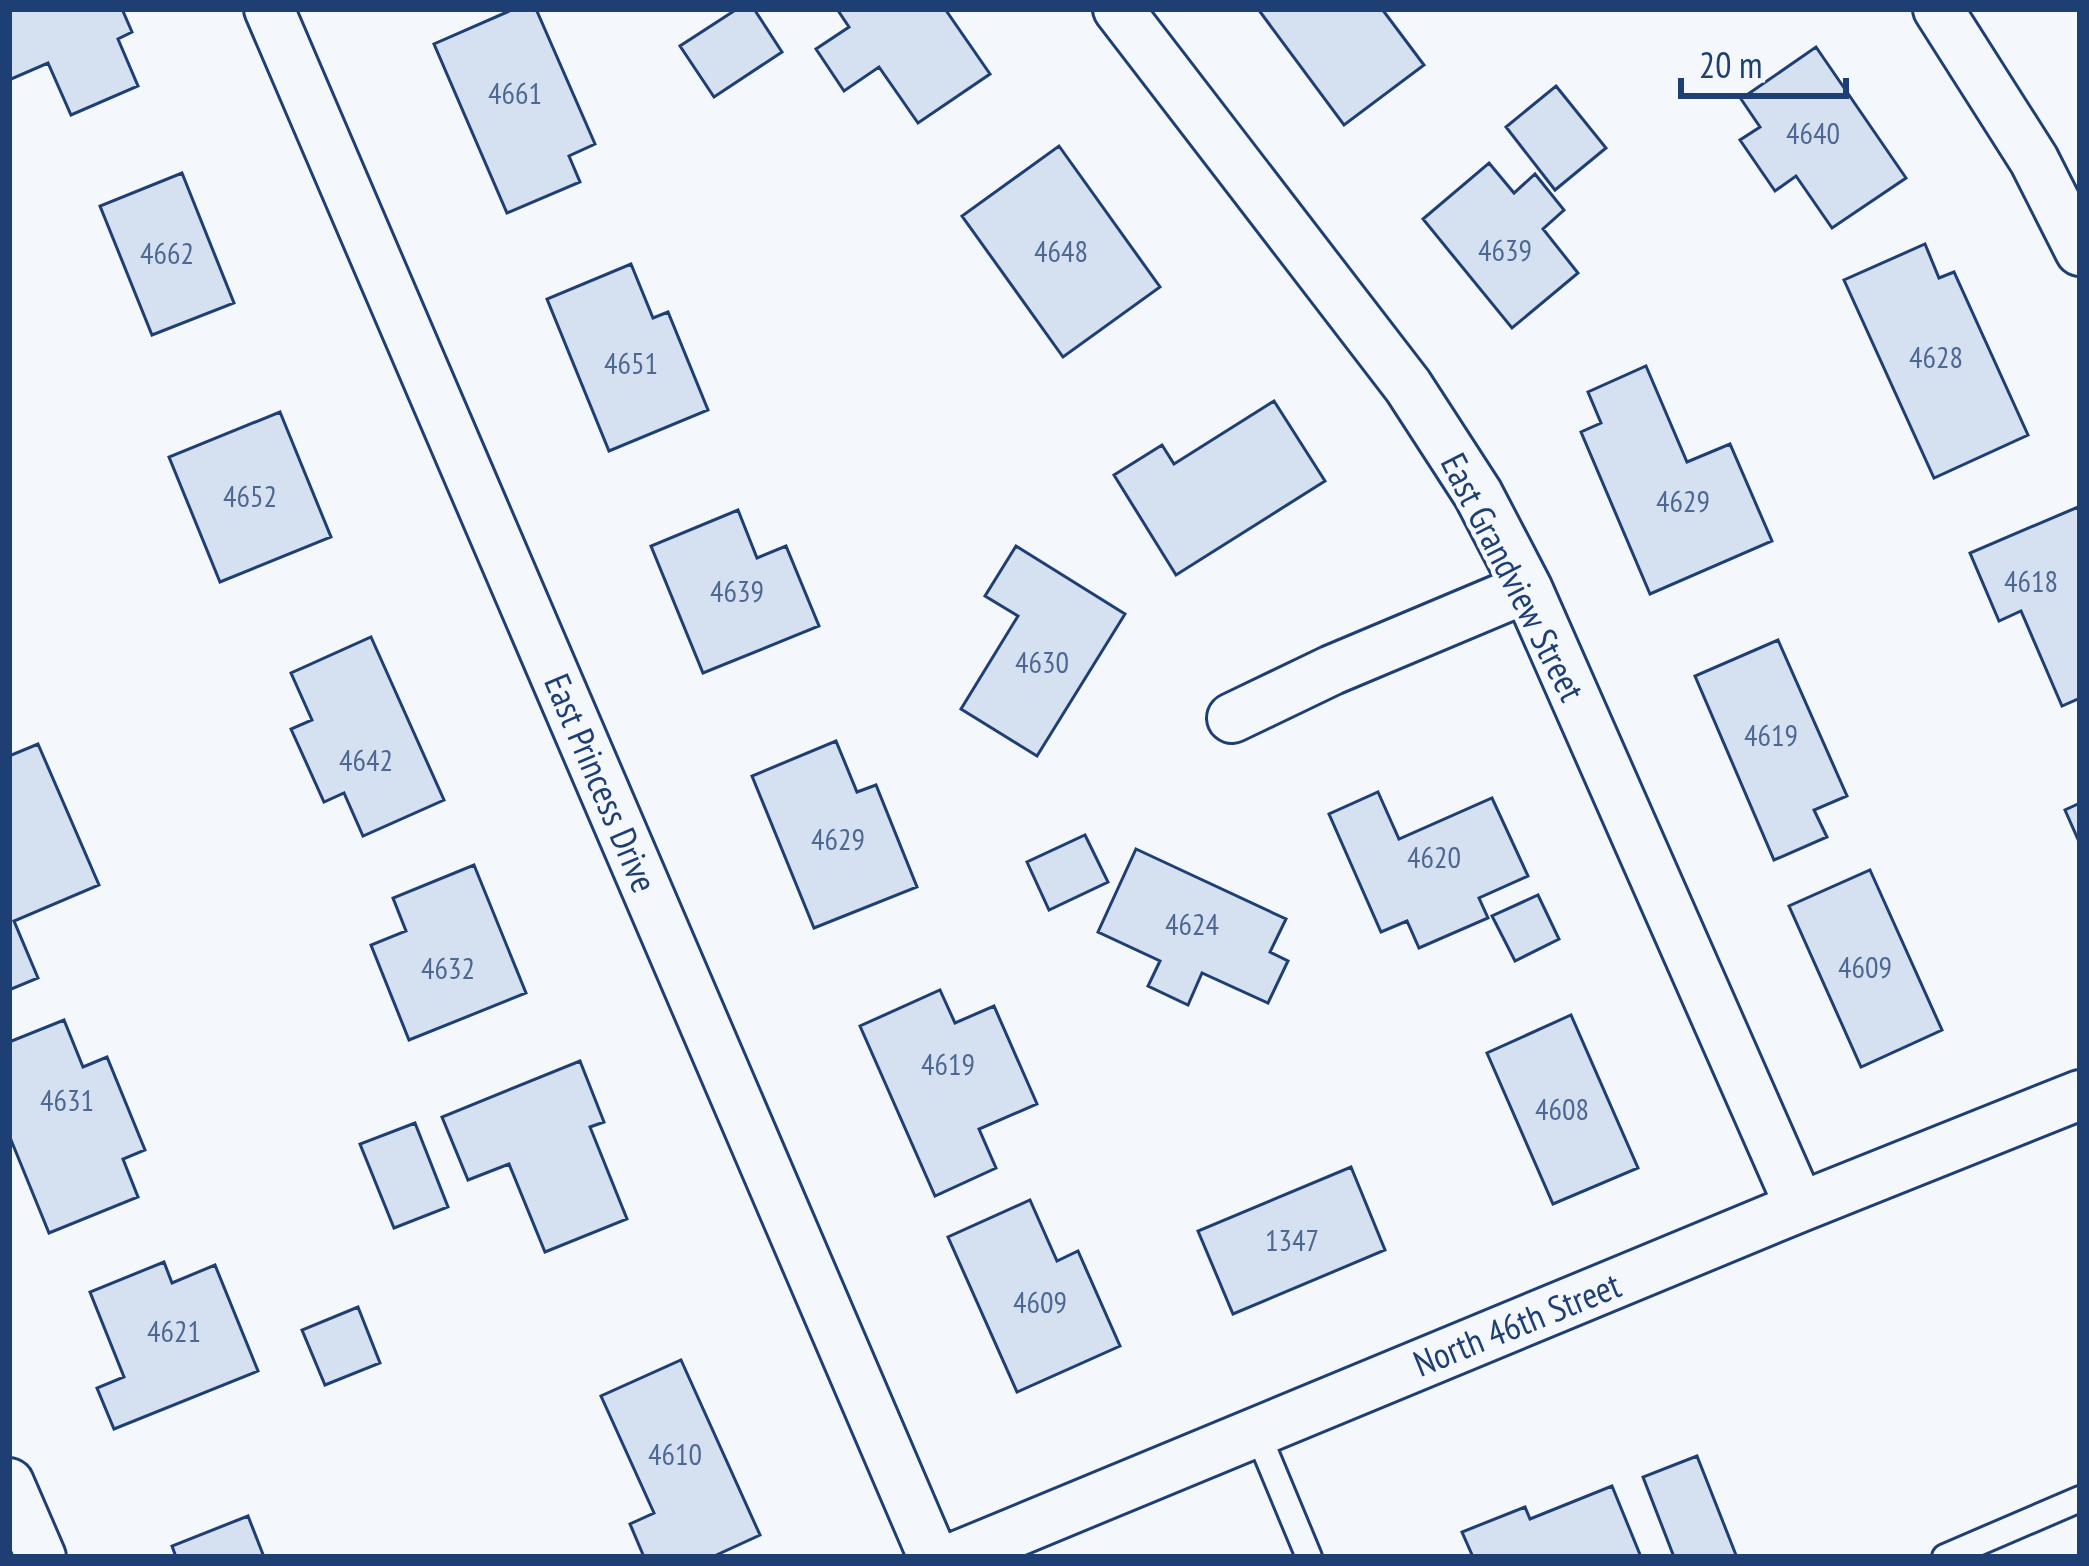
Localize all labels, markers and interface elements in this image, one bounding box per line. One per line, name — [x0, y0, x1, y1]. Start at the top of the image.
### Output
scale bar — [1681, 24, 1846, 98]
text: 20 m — [1699, 41, 1762, 88]
house number: 4661 — [488, 73, 542, 112]
house number: 4640 — [1786, 113, 1840, 152]
house number: 4639 — [1478, 230, 1532, 269]
house number: 4648 — [1034, 231, 1088, 270]
house number: 4662 — [140, 233, 194, 272]
house number: 4628 — [1909, 337, 1963, 376]
house number: 4651 — [604, 343, 658, 382]
street label: East Grandview Street — [1431, 445, 1596, 709]
house number: 4652 — [223, 476, 277, 515]
house number: 4629 — [1656, 481, 1710, 520]
house number: 4618 — [2004, 561, 2058, 600]
house number: 4639 — [710, 571, 764, 610]
house number: 4630 — [1015, 642, 1069, 681]
street label: East Princess Drive — [534, 666, 669, 899]
house number: 4619 — [1744, 715, 1798, 754]
house number: 4642 — [339, 740, 393, 779]
house number: 4629 — [811, 819, 865, 858]
house number: 4620 — [1407, 837, 1461, 876]
house number: 4624 — [1165, 904, 1219, 943]
house number: 4609 — [1838, 947, 1892, 986]
house number: 4632 — [421, 948, 475, 987]
house number: 4619 — [921, 1044, 975, 1083]
house number: 4631 — [40, 1080, 94, 1119]
house number: 4608 — [1535, 1089, 1589, 1128]
house number: 1347 — [1265, 1220, 1319, 1259]
street label: North 46th Street — [1406, 1261, 1627, 1386]
house number: 4609 — [1013, 1282, 1067, 1321]
house number: 4621 — [147, 1311, 201, 1350]
house number: 4610 — [648, 1434, 702, 1473]

